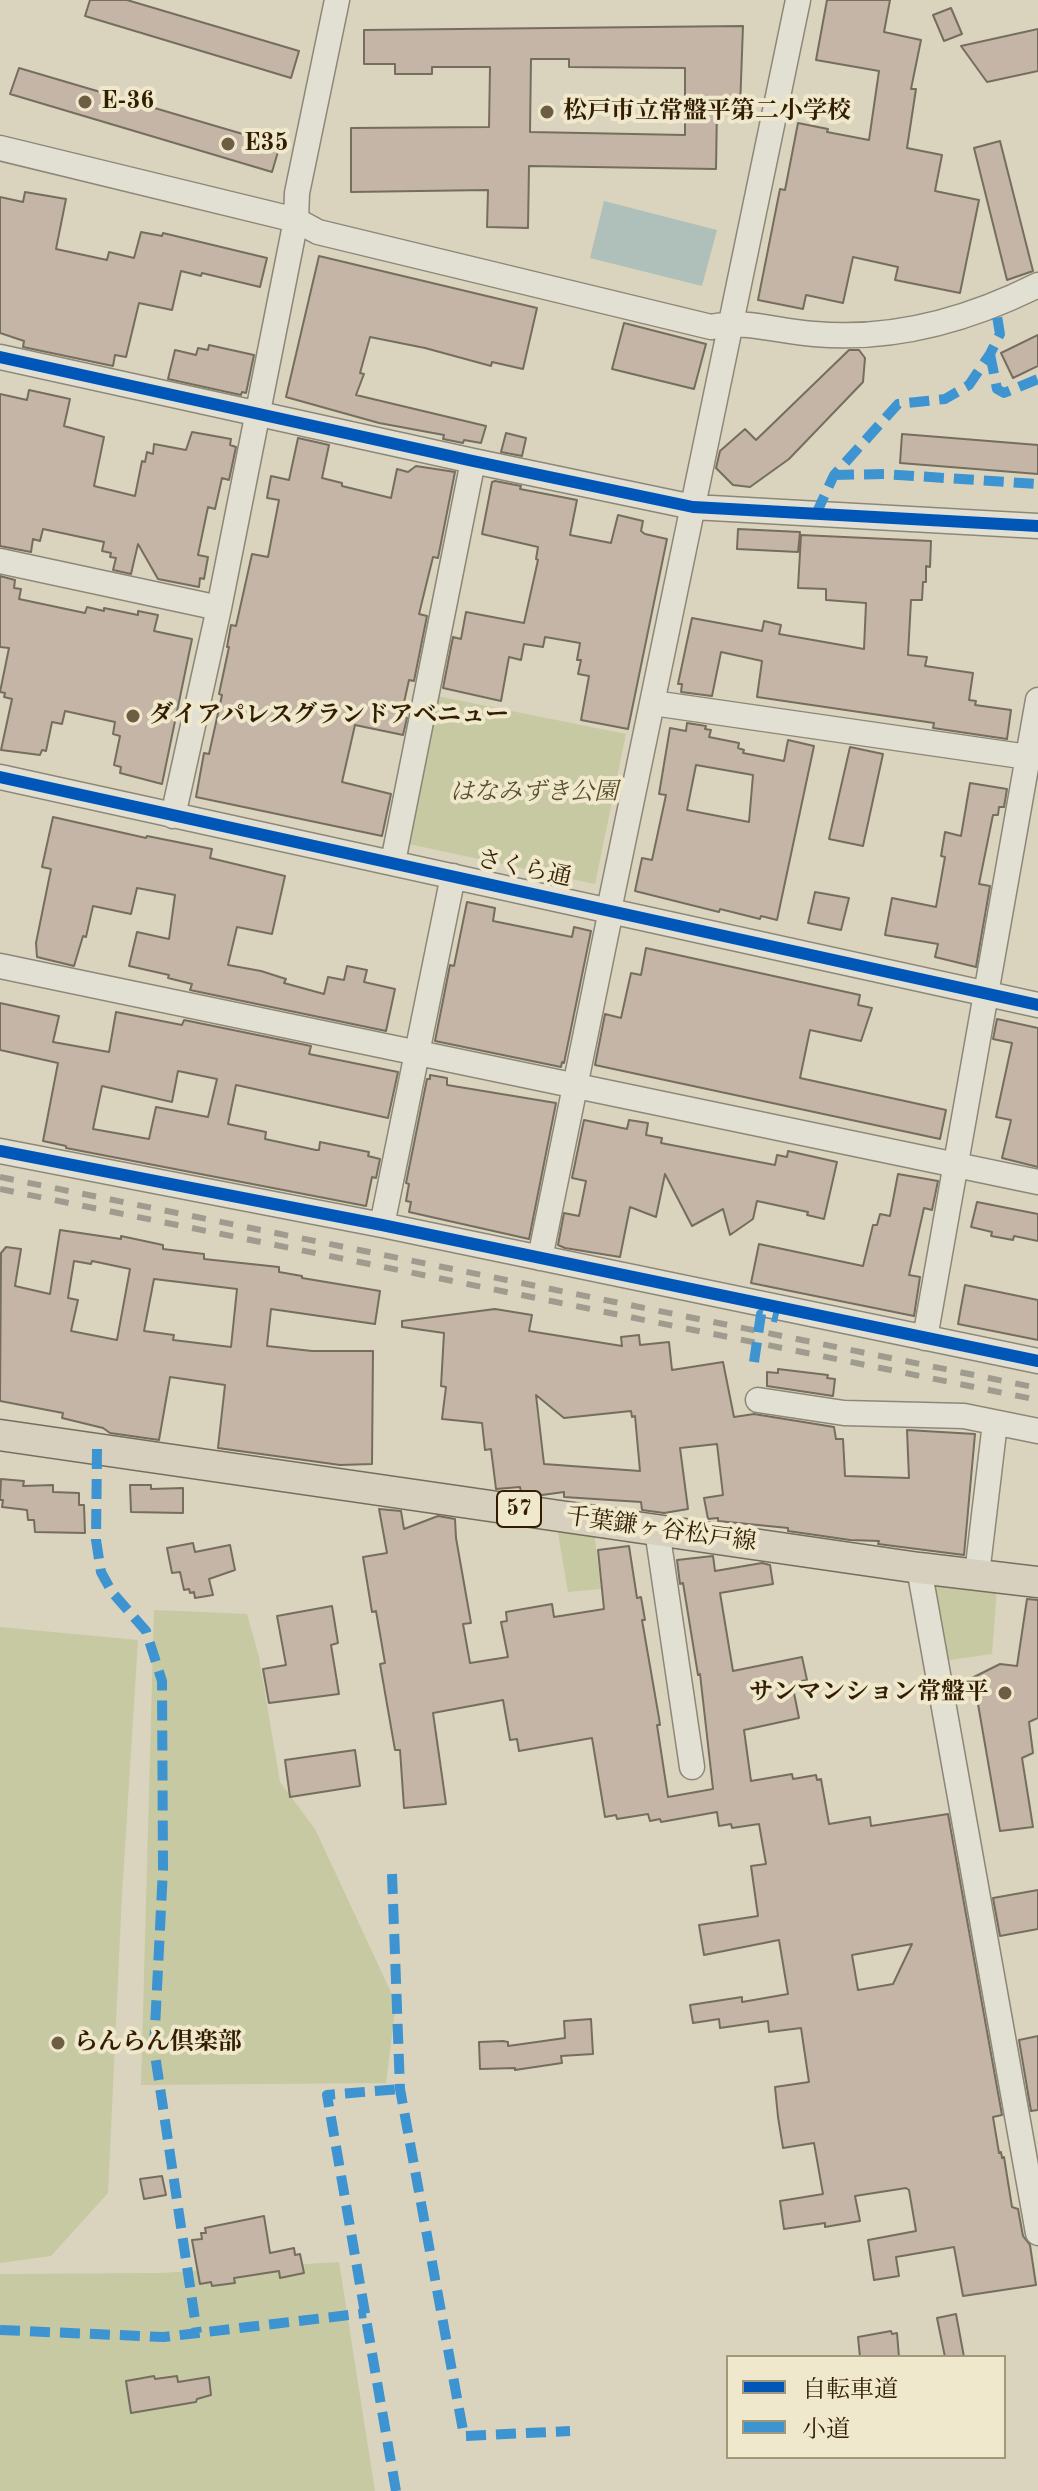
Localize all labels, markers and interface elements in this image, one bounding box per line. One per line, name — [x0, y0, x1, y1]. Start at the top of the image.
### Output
place label: E-36 — [101, 88, 154, 116]
marker: E-36 — [76, 93, 94, 111]
place label: 松戸市立常盤平第二小学校 — [563, 98, 851, 126]
marker: 松戸市立常盤平第二小学校 — [538, 103, 556, 121]
place label: E35 — [244, 130, 288, 158]
marker: E35 — [219, 135, 237, 153]
place label: ダイアパレスグランドアベニュー — [149, 702, 509, 730]
marker: ダイアパレスグランドアベニュー — [124, 707, 142, 725]
park label: はなみずき公園 — [450, 779, 618, 807]
street label: さくら通 — [474, 845, 574, 893]
road number: 57 — [497, 1491, 541, 1527]
street label: 千葉鎌ヶ谷松戸線 — [564, 1502, 758, 1558]
place label: サンマンション常盤平 — [749, 1679, 989, 1707]
marker: サンマンション常盤平 — [996, 1684, 1014, 1702]
place label: らんらん倶楽部 — [74, 2029, 242, 2057]
marker: らんらん倶楽部 — [49, 2034, 67, 2052]
legend — [726, 2355, 1006, 2459]
text: 自転車道 — [802, 2379, 898, 2403]
text: 小道 — [802, 2419, 850, 2443]

